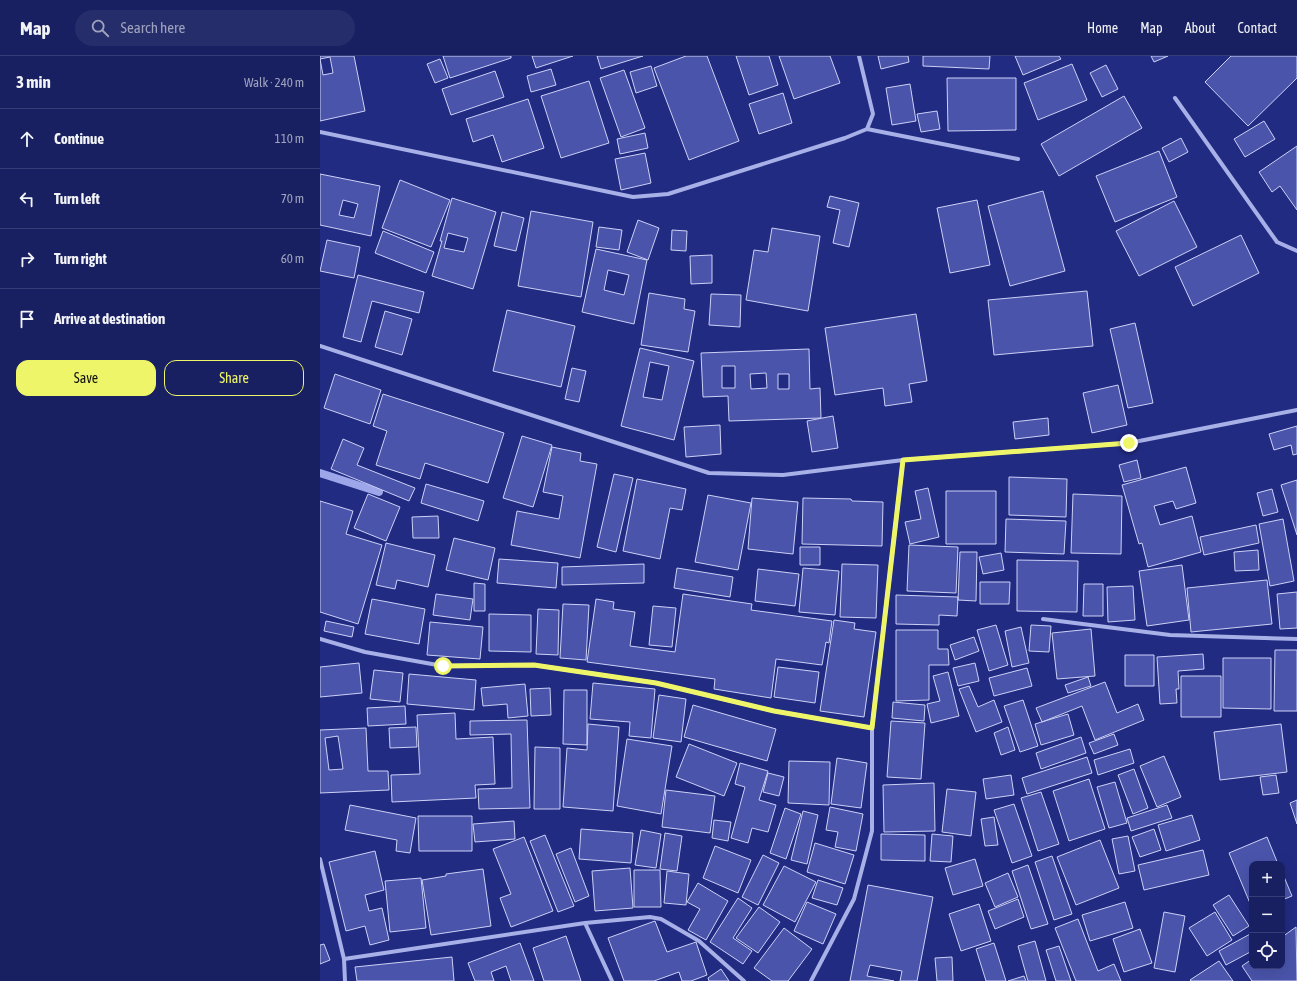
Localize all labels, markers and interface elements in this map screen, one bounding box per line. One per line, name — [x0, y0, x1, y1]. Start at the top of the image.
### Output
search box — [75, 10, 355, 46]
text: Map — [20, 17, 51, 39]
icon: search — [89, 17, 111, 39]
text: Search here — [121, 19, 185, 36]
text: Home — [1087, 20, 1118, 36]
text: Map — [1140, 20, 1163, 36]
text: About — [1185, 20, 1216, 36]
text: Contact — [1238, 20, 1277, 36]
text: 3 min — [16, 72, 51, 92]
text: Walk · 240 m — [244, 75, 304, 90]
icon: ahead — [16, 128, 38, 150]
text: Continue — [54, 130, 104, 147]
text: 110 m — [275, 131, 304, 146]
icon: left — [16, 188, 38, 210]
text: Turn left — [54, 190, 100, 207]
text: 70 m — [281, 191, 304, 206]
icon: right — [16, 248, 38, 270]
text: Turn right — [54, 250, 107, 267]
text: 60 m — [281, 251, 304, 266]
icon: arrive — [16, 308, 38, 330]
text: Arrive at destination — [54, 310, 165, 327]
button: Save — [16, 360, 156, 396]
button: Share — [164, 360, 304, 396]
route end — [1120, 434, 1138, 452]
route start — [434, 657, 452, 675]
map controls — [1249, 861, 1285, 969]
button: + — [1249, 861, 1285, 897]
button: − — [1249, 897, 1285, 933]
button: locate — [1249, 933, 1285, 969]

